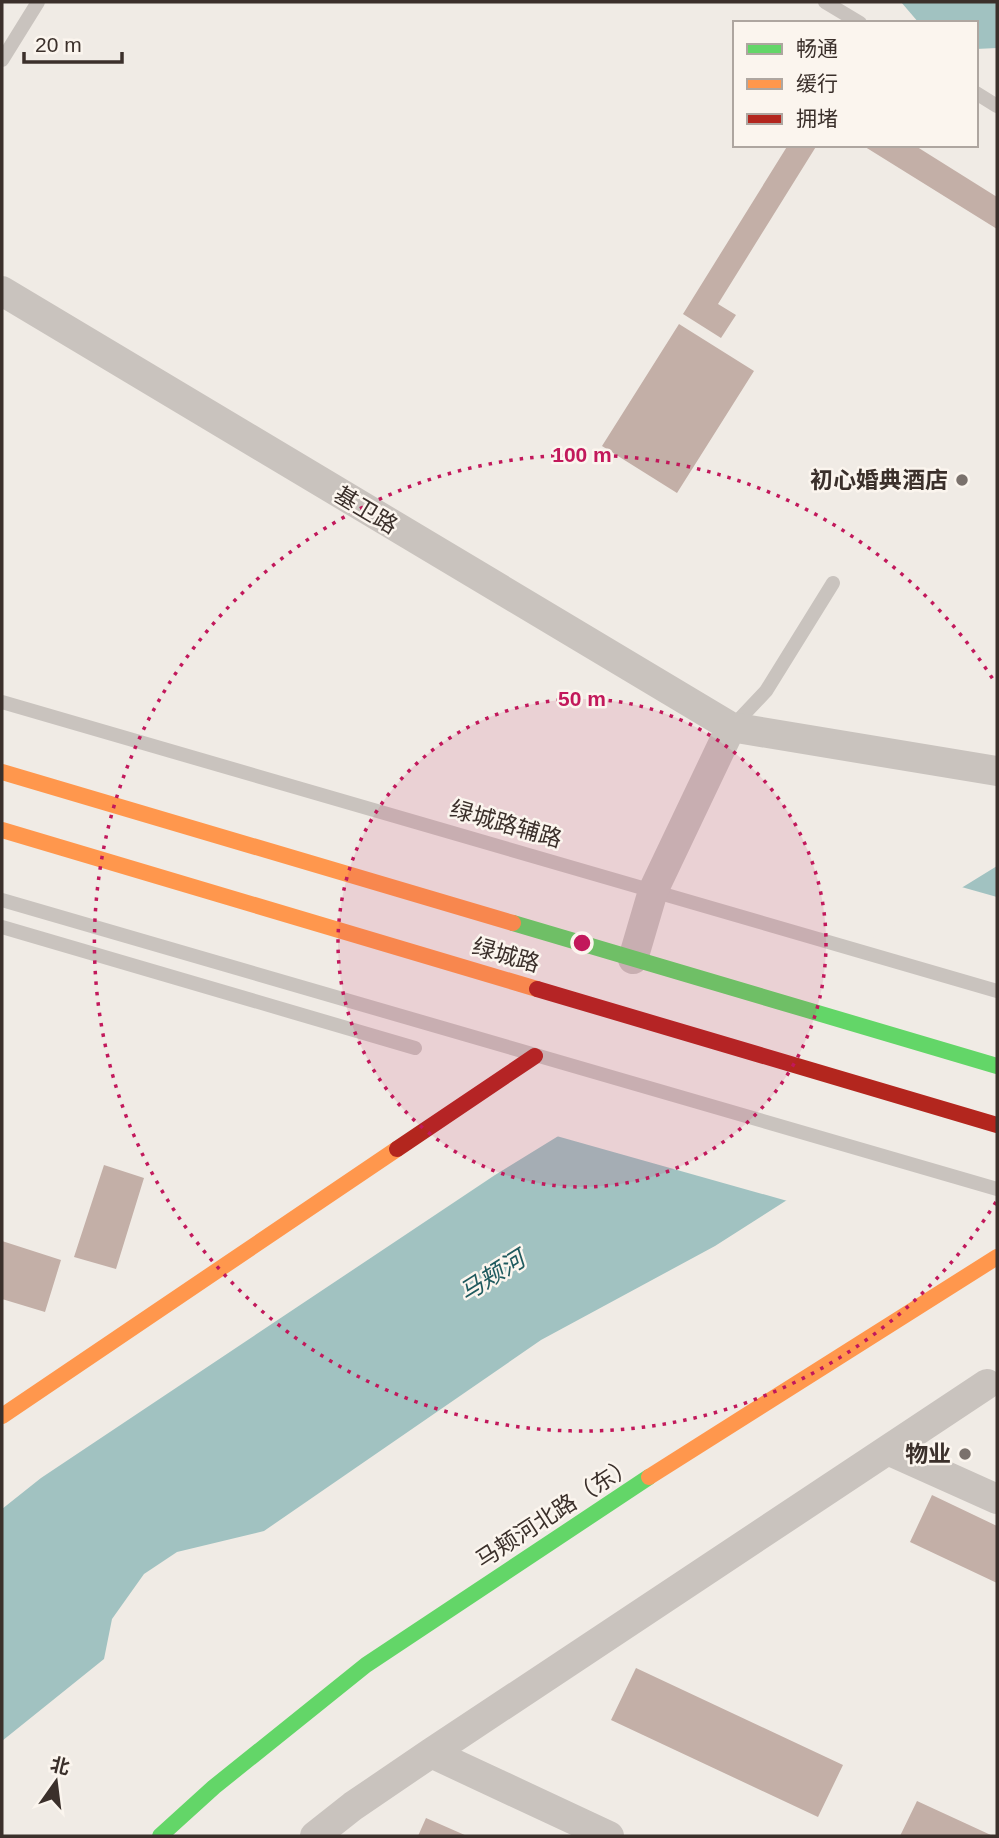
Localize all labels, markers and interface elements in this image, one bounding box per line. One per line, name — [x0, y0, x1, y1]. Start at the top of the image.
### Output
scale bar — [24, 21, 122, 65]
legend — [733, 21, 978, 147]
text: 20 m — [35, 33, 82, 56]
text: 畅通 — [796, 37, 838, 60]
text: 缓行 — [796, 72, 838, 95]
text: 拥堵 — [796, 107, 838, 130]
text: 100 m — [552, 443, 612, 466]
place label: 初心婚典酒店 — [810, 467, 948, 493]
marker: 初心婚典酒店 — [954, 472, 970, 488]
street label: 基卫路 — [330, 481, 402, 539]
text: 50 m — [558, 687, 606, 710]
street label: 绿城路辅路 — [447, 796, 565, 852]
centre of rings — [570, 931, 594, 955]
street label: 绿城路 — [469, 933, 543, 977]
water label: 马颊河 — [454, 1243, 533, 1306]
place label: 物业 — [905, 1441, 951, 1467]
marker: 物业 — [957, 1446, 973, 1462]
street label: 马颊河北路（东） — [471, 1451, 639, 1573]
north arrow — [21, 1747, 91, 1817]
text: 北 — [48, 1754, 72, 1778]

